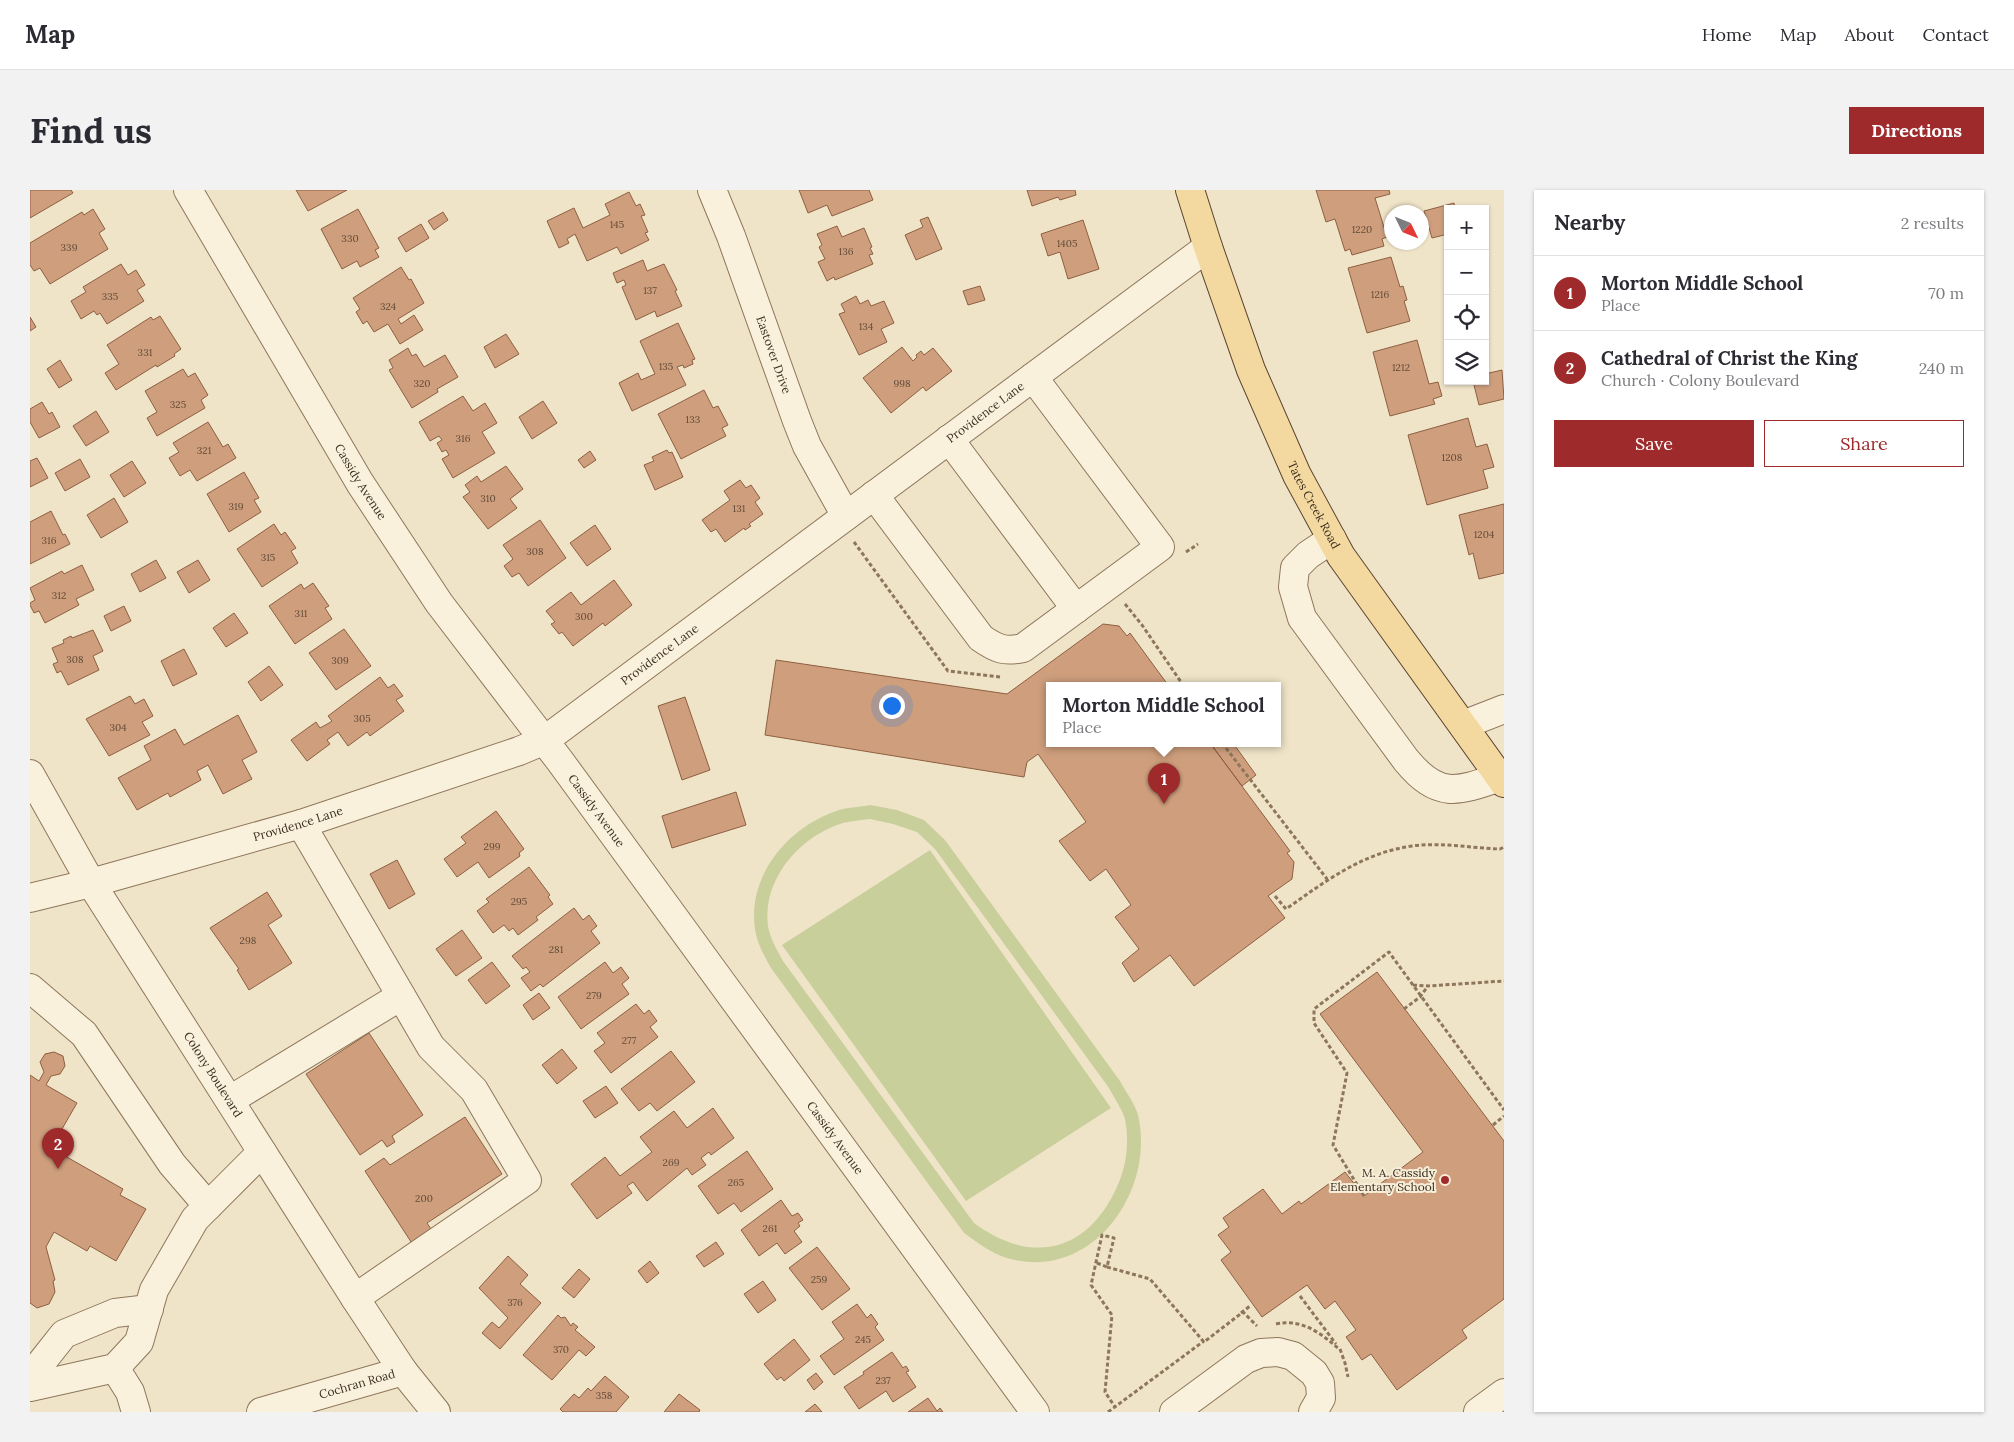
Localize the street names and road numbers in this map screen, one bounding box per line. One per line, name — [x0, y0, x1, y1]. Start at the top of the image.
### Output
street label: Eastover Drive — [753, 314, 795, 396]
street label: Providence Lane — [943, 378, 1027, 446]
street label: Cassidy Avenue — [332, 441, 390, 523]
street label: Tates Creek Road — [1285, 459, 1344, 551]
street label: Providence Lane — [618, 620, 702, 688]
street label: Cassidy Avenue — [565, 771, 629, 850]
street label: Providence Lane — [251, 802, 345, 844]
street label: Colony Boulevard — [181, 1029, 246, 1120]
street label: Cassidy Avenue — [804, 1098, 867, 1177]
street label: Cochran Road — [317, 1366, 397, 1402]

